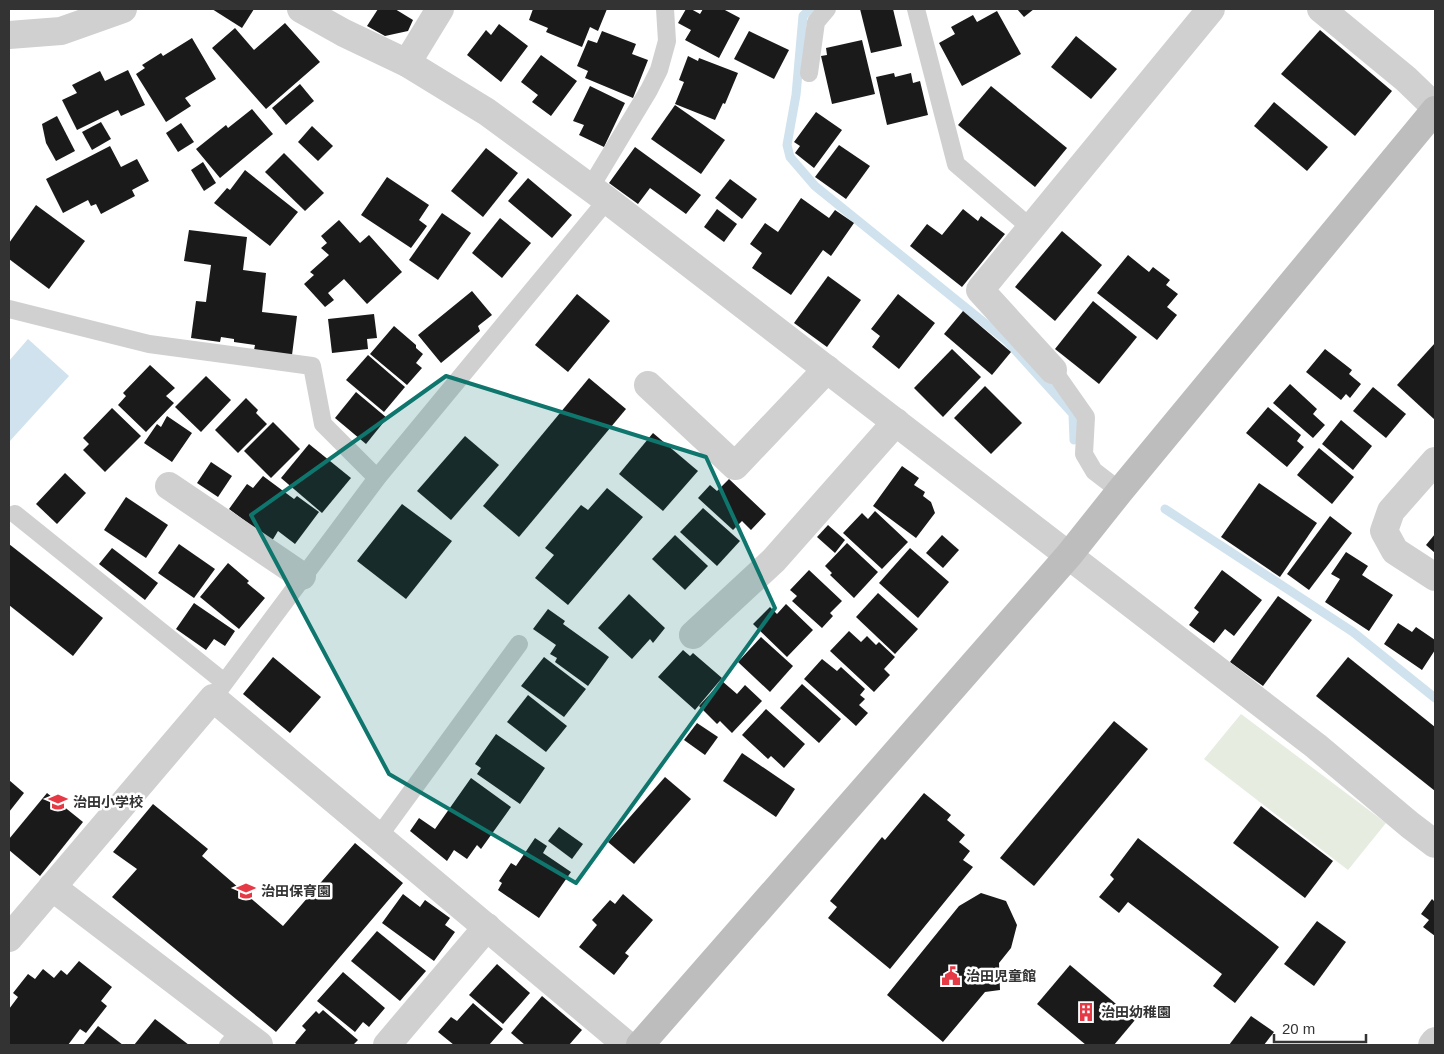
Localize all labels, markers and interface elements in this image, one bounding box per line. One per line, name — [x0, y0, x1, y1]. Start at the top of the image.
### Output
school or university icon: 治田小学校 — [47, 791, 69, 813]
place label: 治田小学校 — [73, 794, 143, 810]
school or university icon: 治田保育園 — [235, 880, 257, 902]
place label: 治田保育園 — [261, 883, 331, 899]
public building icon: 治田児童館 — [940, 965, 962, 987]
place label: 治田児童館 — [966, 968, 1036, 984]
building icon: 治田幼稚園 — [1075, 1001, 1097, 1023]
place label: 治田幼稚園 — [1101, 1004, 1171, 1020]
scale bar — [1274, 1012, 1366, 1044]
text: 20 m — [1282, 1020, 1315, 1037]

